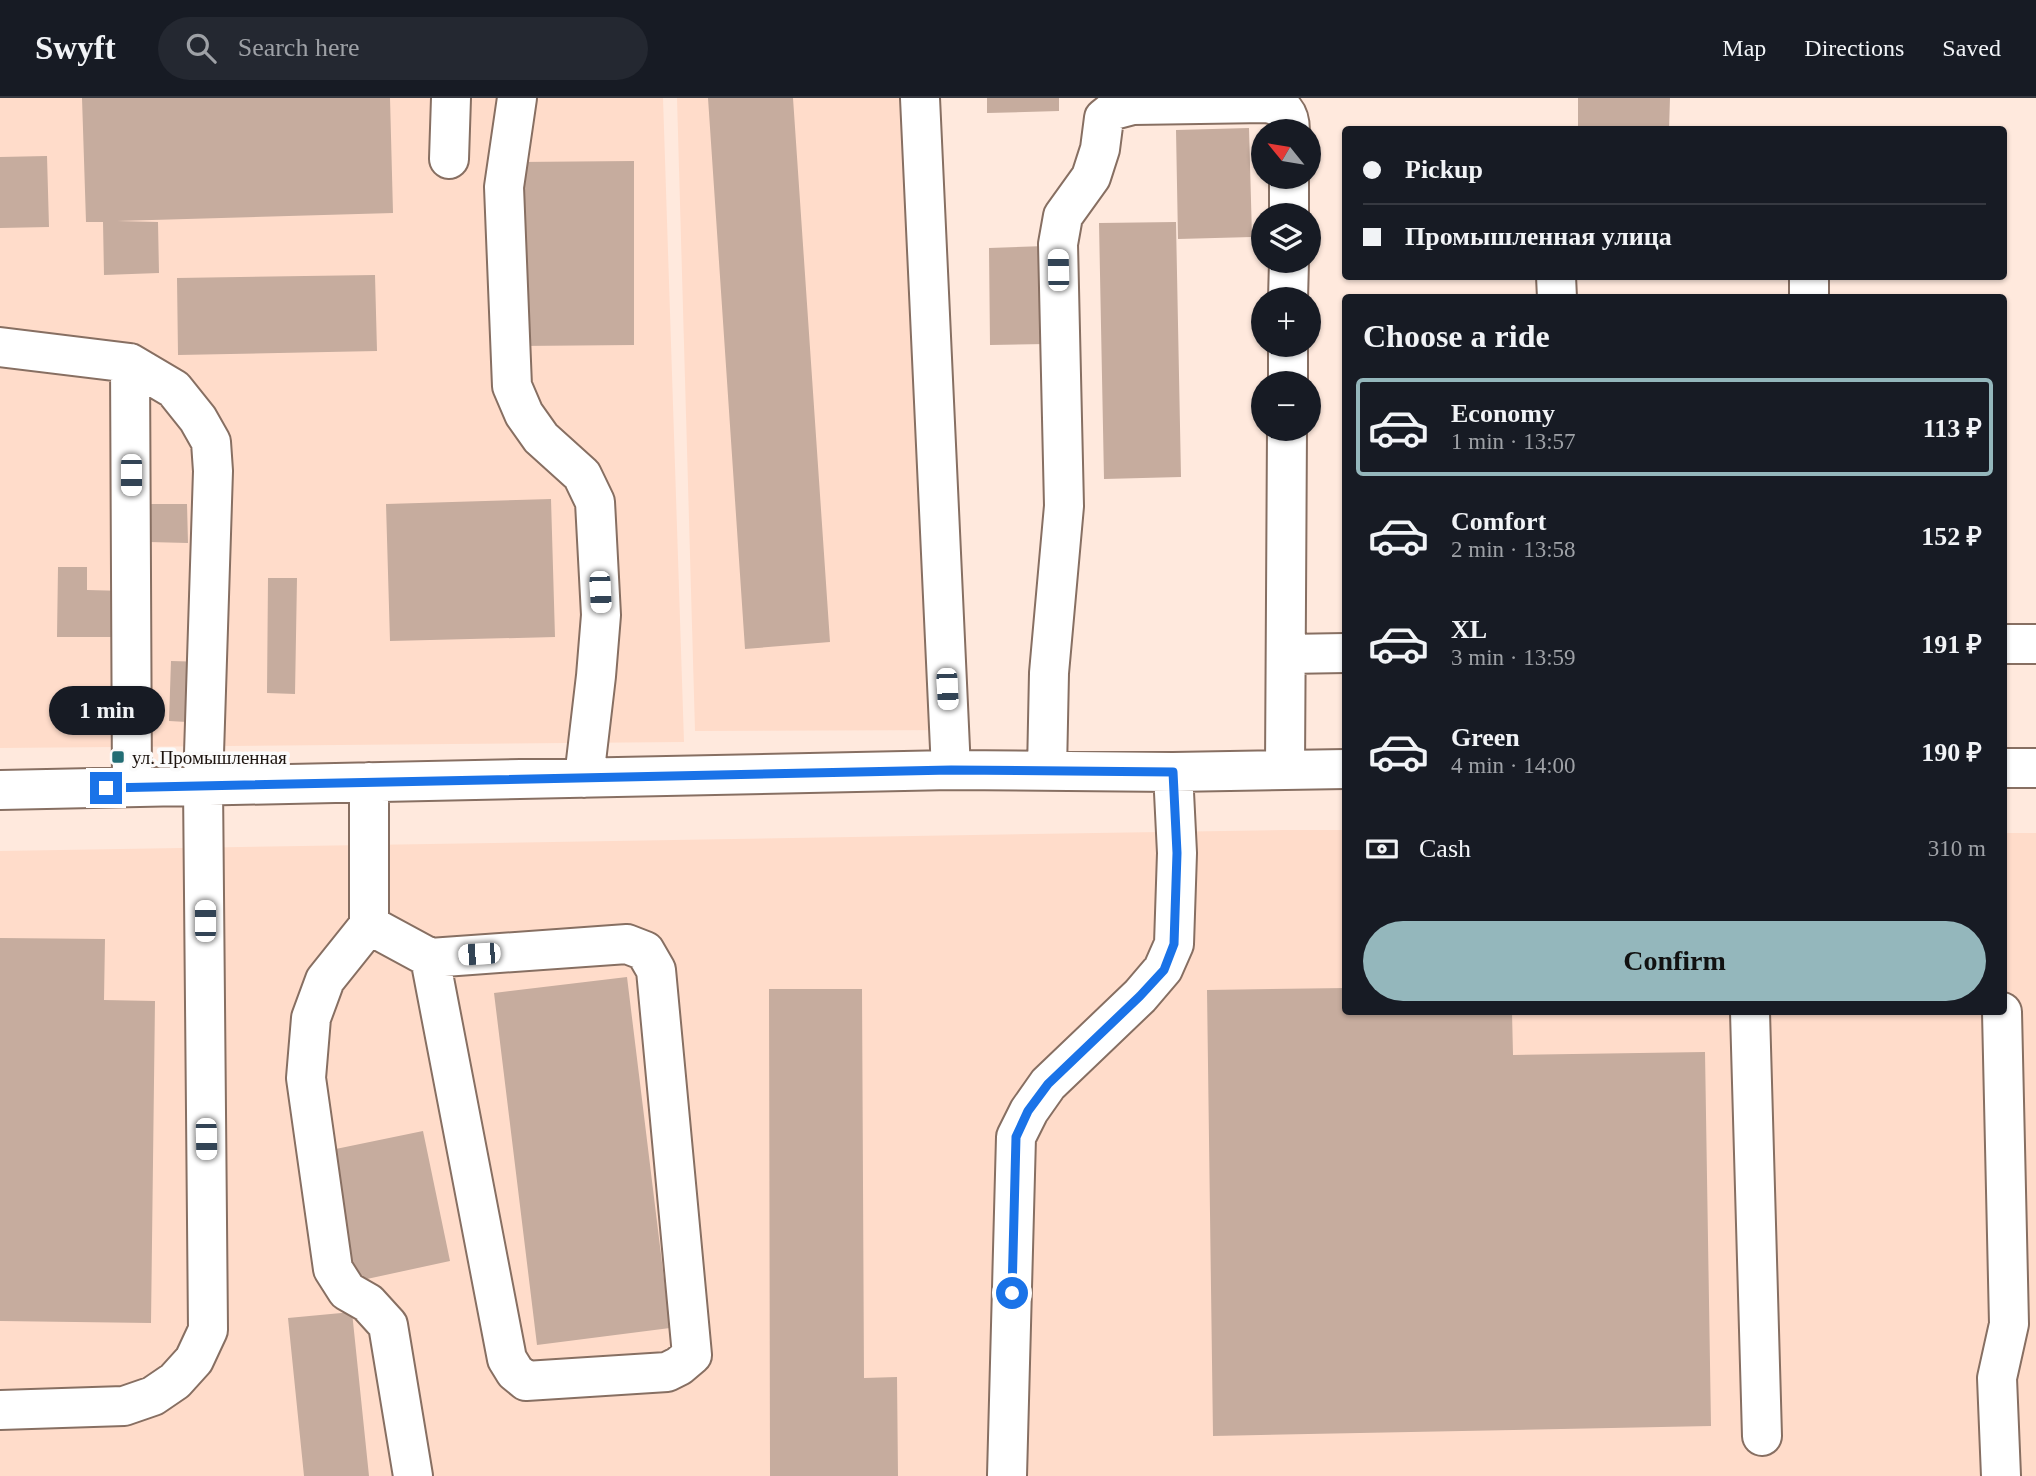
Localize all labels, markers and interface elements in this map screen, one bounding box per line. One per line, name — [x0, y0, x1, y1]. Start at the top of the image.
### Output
search box — [158, 17, 648, 80]
icon: search — [182, 29, 220, 67]
text: Swyft — [35, 30, 116, 66]
text: Search here — [238, 33, 360, 62]
text: Map — [1722, 35, 1766, 61]
text: Directions — [1804, 35, 1904, 61]
text: Saved — [1942, 35, 2001, 61]
north arrow — [1251, 119, 1321, 189]
map controls — [1251, 119, 1321, 441]
text: Pickup — [1405, 155, 1483, 184]
button: layers — [1251, 203, 1321, 273]
text: Промышленная улица — [1405, 222, 1672, 251]
car — [1048, 249, 1069, 291]
button: + — [1251, 287, 1321, 357]
text: Choose a ride — [1363, 318, 1550, 354]
button: − — [1251, 371, 1321, 441]
icon: car — [1367, 396, 1430, 459]
text: Economy — [1451, 399, 1555, 428]
text: 113 ₽ — [1923, 414, 1982, 443]
text: 1 min · 13:57 — [1451, 429, 1576, 454]
car — [121, 454, 142, 496]
icon: car — [1367, 504, 1430, 567]
text: Comfort — [1451, 507, 1546, 536]
text: 152 ₽ — [1921, 522, 1982, 551]
text: 2 min · 13:58 — [1451, 537, 1576, 562]
car — [589, 570, 612, 614]
icon: car — [1367, 612, 1430, 675]
text: XL — [1451, 615, 1487, 644]
text: 191 ₽ — [1921, 630, 1982, 659]
text: 3 min · 13:59 — [1451, 645, 1576, 670]
car — [936, 667, 959, 711]
callout: 1 min — [48, 686, 164, 736]
text: 1 min — [79, 698, 135, 723]
icon: car — [1367, 720, 1430, 783]
text: Green — [1451, 723, 1520, 752]
text: 190 ₽ — [1921, 738, 1982, 767]
place label: ул. Промышленная — [132, 747, 287, 768]
marker: ул. Промышленная — [110, 749, 126, 765]
text: 4 min · 14:00 — [1451, 753, 1576, 778]
route end — [90, 772, 122, 804]
icon: cash — [1363, 830, 1401, 868]
text: Cash — [1419, 834, 1471, 863]
text: 310 m — [1928, 836, 1986, 861]
car — [195, 900, 216, 942]
button: Confirm — [1363, 921, 1986, 1001]
car — [458, 942, 501, 966]
car — [196, 1118, 217, 1160]
route start — [996, 1277, 1028, 1309]

